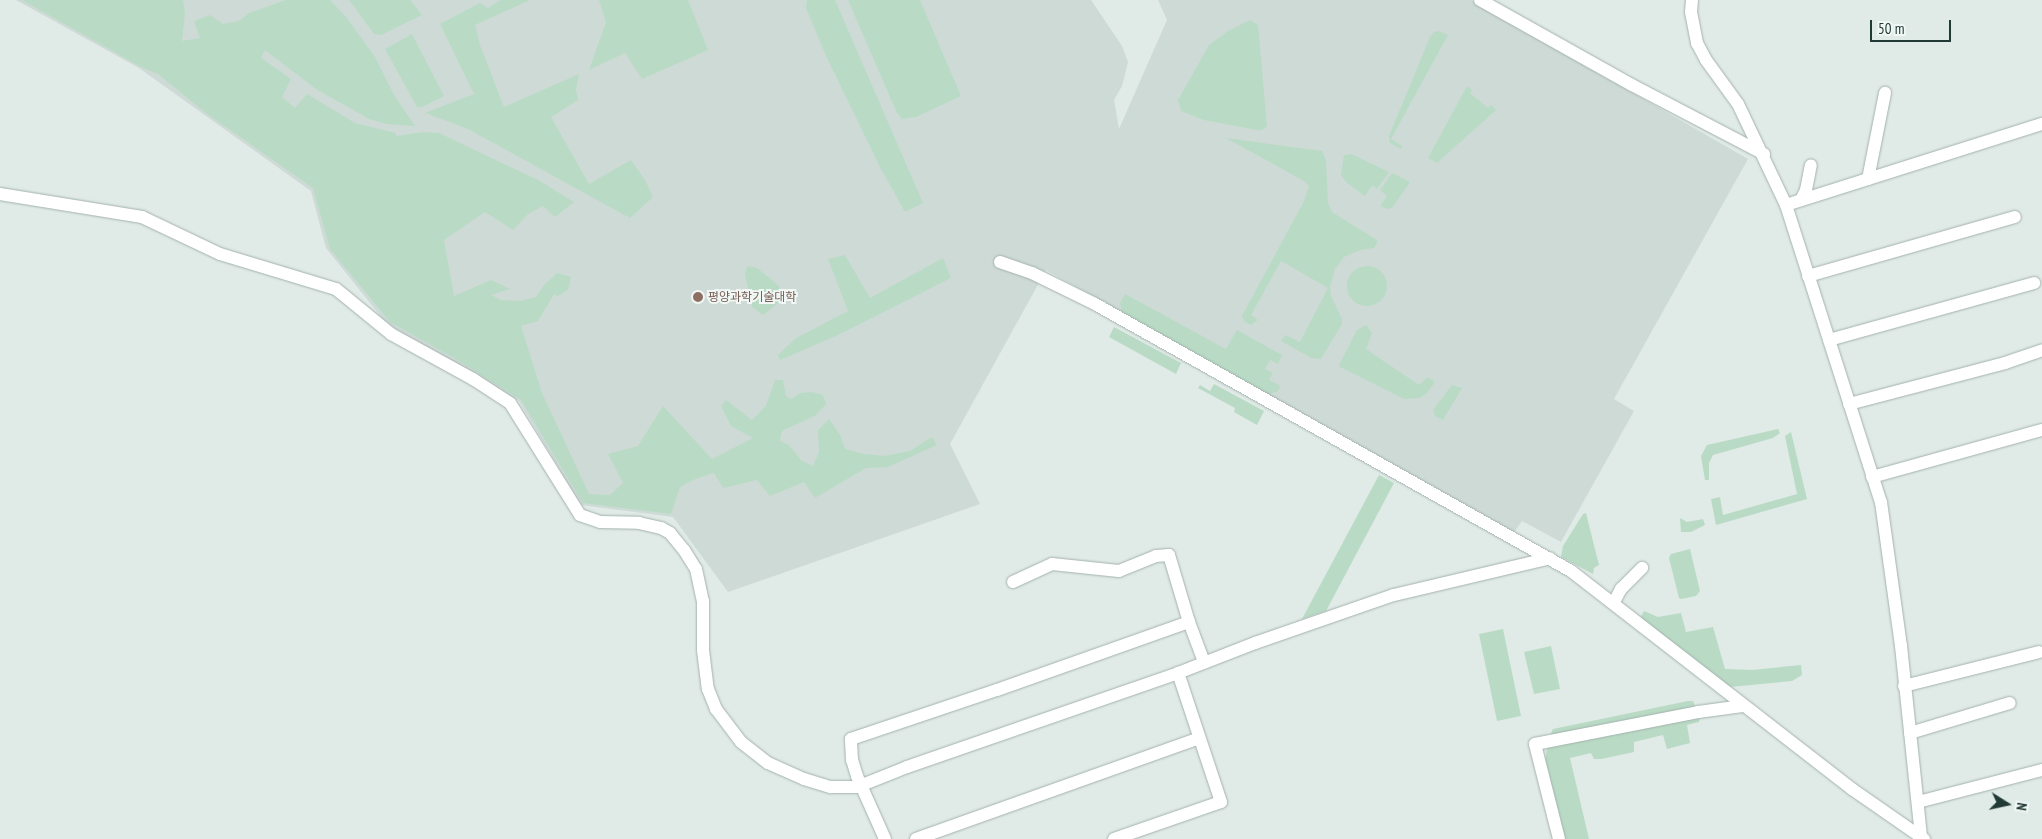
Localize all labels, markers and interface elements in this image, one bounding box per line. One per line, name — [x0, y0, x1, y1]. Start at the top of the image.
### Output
scale bar — [1872, 10, 1953, 42]
text: 50 m — [1878, 19, 1904, 38]
place label: 평양과학기술대학 — [708, 290, 796, 304]
marker: 평양과학기술대학 — [692, 291, 704, 303]
north arrow — [1982, 779, 2032, 829]
text: N — [2012, 801, 2031, 812]

